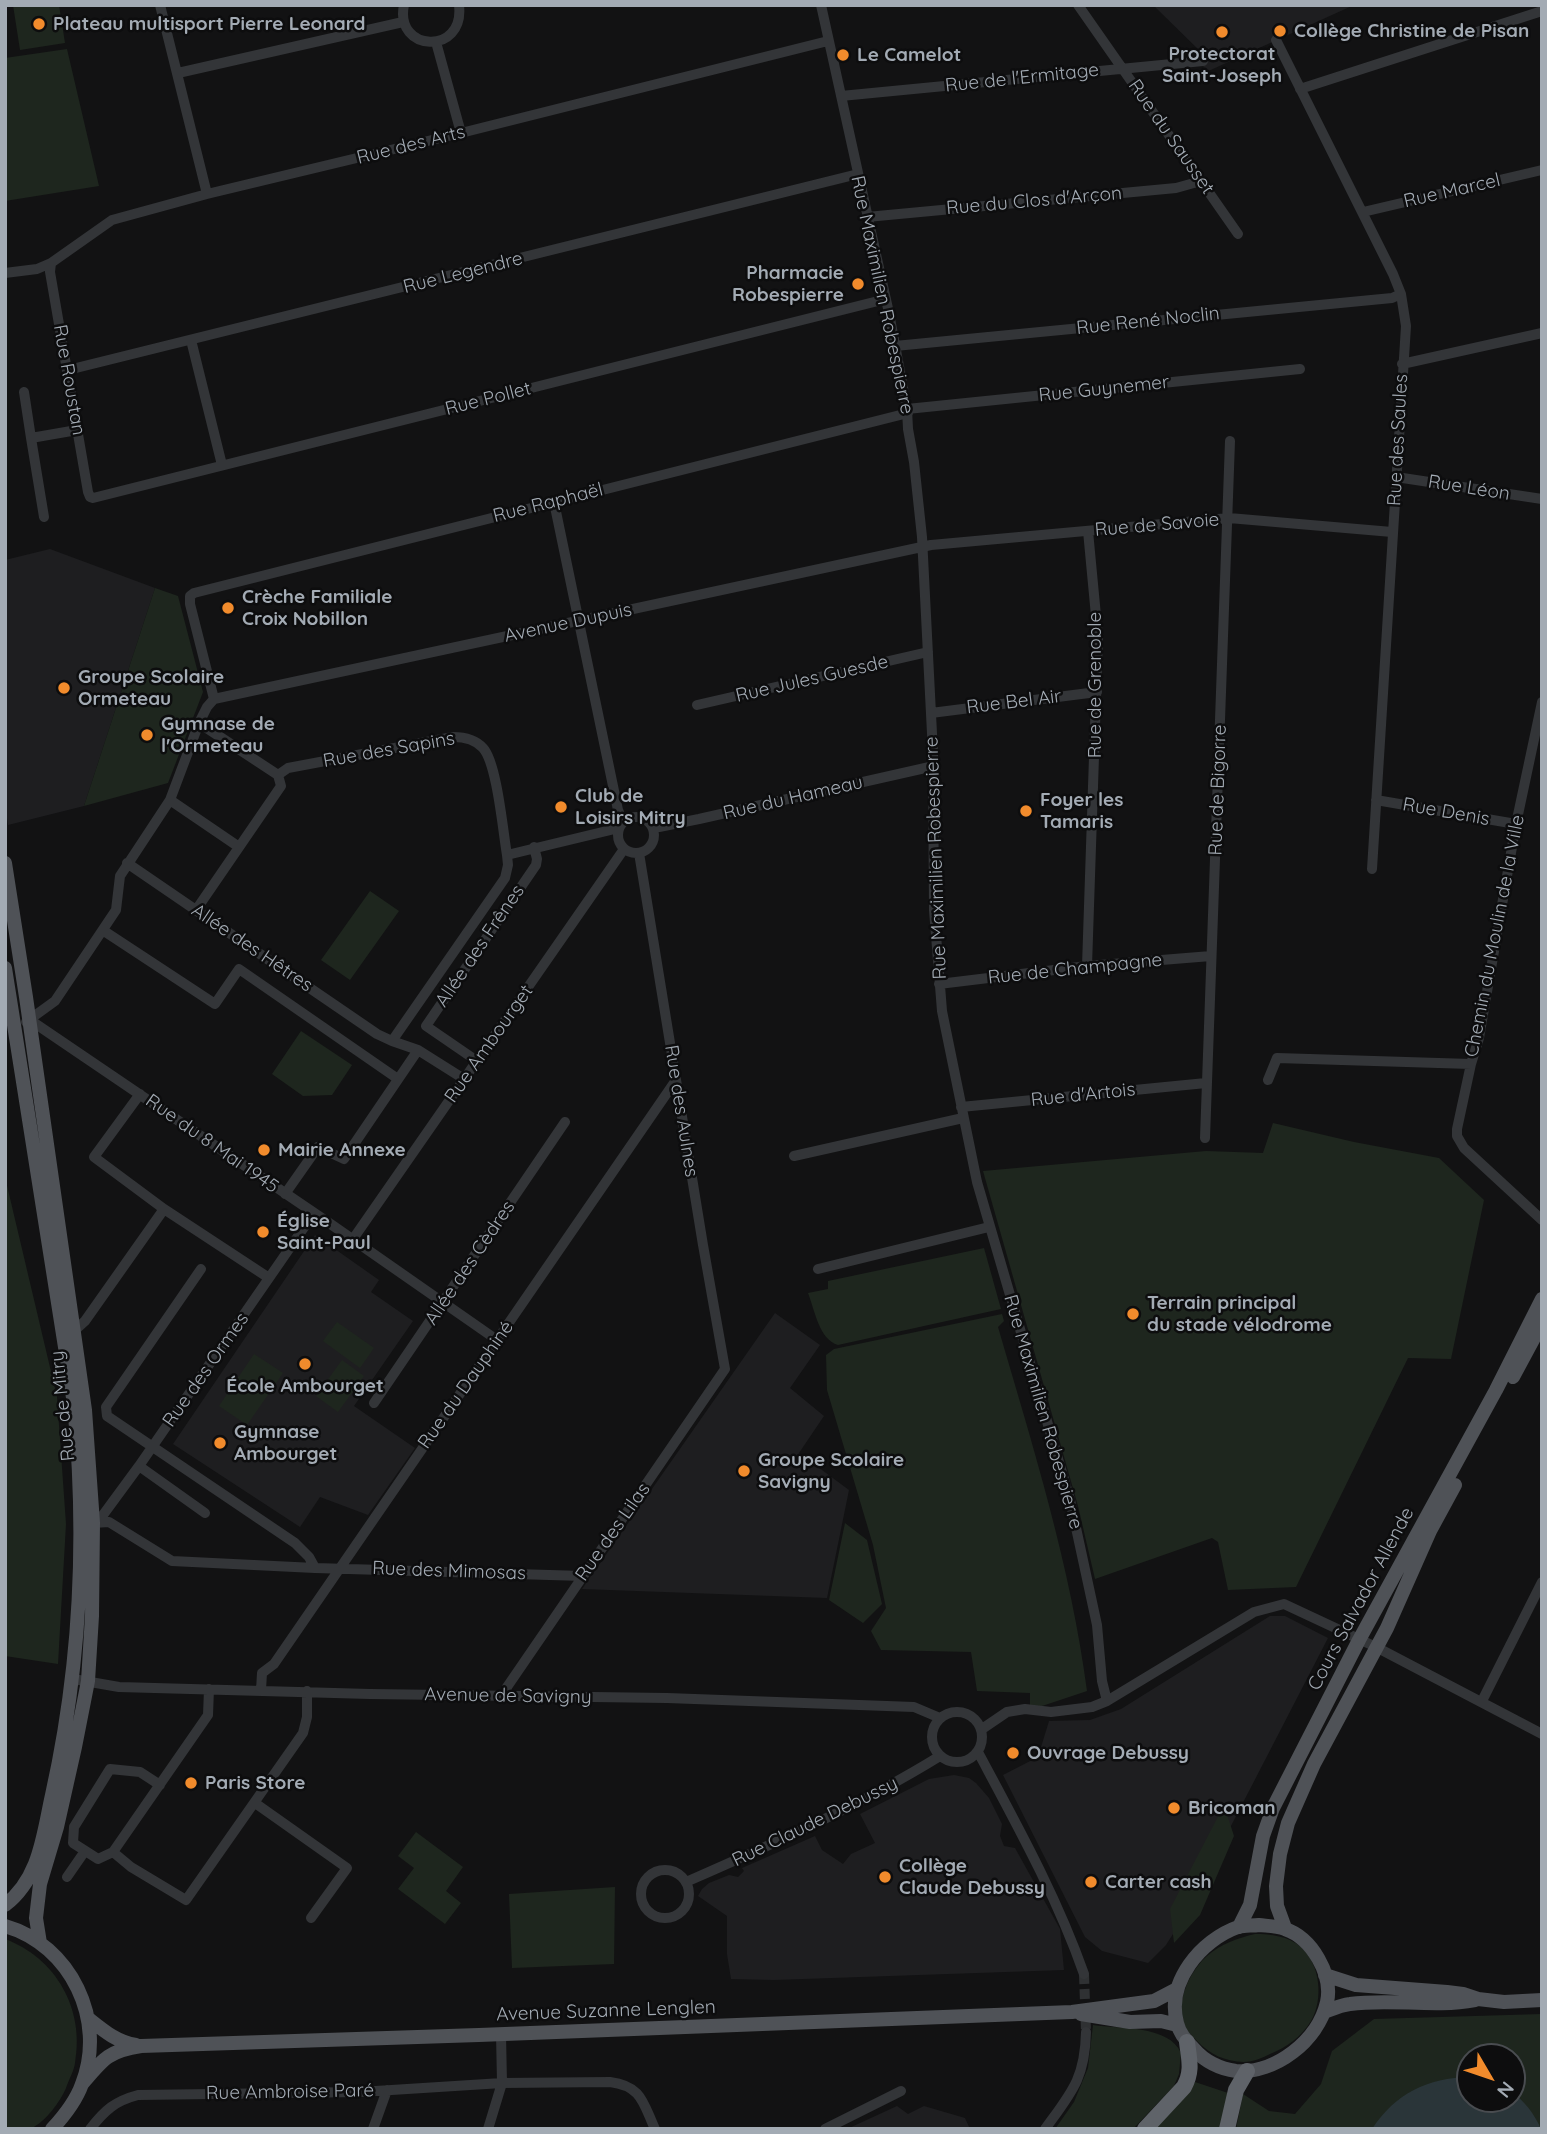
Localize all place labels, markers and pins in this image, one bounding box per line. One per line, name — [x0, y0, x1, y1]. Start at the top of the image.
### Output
place label: Plateau multisport Pierre Leonard — [53, 13, 365, 35]
marker: Plateau multisport Pierre Leonard — [31, 16, 47, 32]
place label: Collège Christine de Pisan — [1294, 20, 1529, 42]
marker: Collège Christine de Pisan — [1272, 23, 1288, 39]
marker: Protectorat Saint-Joseph — [1214, 24, 1230, 40]
place label: Protectorat Saint-Joseph — [1162, 43, 1282, 87]
place label: Le Camelot — [857, 44, 961, 66]
marker: Le Camelot — [835, 47, 851, 63]
place label: Pharmacie Robespierre — [732, 262, 844, 306]
marker: Pharmacie Robespierre — [850, 276, 866, 292]
place label: Crèche Familiale Croix Nobillon — [242, 586, 392, 630]
marker: Crèche Familiale Croix Nobillon — [220, 600, 236, 616]
place label: Groupe Scolaire Ormeteau — [78, 666, 224, 710]
marker: Groupe Scolaire Ormeteau — [56, 680, 72, 696]
place label: Gymnase de l'Ormeteau — [161, 713, 275, 757]
marker: Gymnase de l'Ormeteau — [139, 727, 155, 743]
place label: Club de Loisirs Mitry — [575, 785, 686, 829]
place label: Foyer les Tamaris — [1040, 789, 1123, 833]
marker: Club de Loisirs Mitry — [553, 799, 569, 815]
marker: Foyer les Tamaris — [1018, 803, 1034, 819]
place label: Mairie Annexe — [278, 1139, 406, 1161]
marker: Mairie Annexe — [256, 1142, 272, 1158]
place label: Église Saint-Paul — [277, 1210, 371, 1254]
marker: Église Saint-Paul — [255, 1224, 271, 1240]
place label: Terrain principal du stade vélodrome — [1147, 1292, 1332, 1336]
marker: Terrain principal du stade vélodrome — [1125, 1306, 1141, 1322]
marker: École Ambourget — [297, 1356, 313, 1372]
place label: École Ambourget — [226, 1375, 384, 1397]
place label: Gymnase Ambourget — [234, 1421, 337, 1465]
marker: Gymnase Ambourget — [212, 1435, 228, 1451]
place label: Groupe Scolaire Savigny — [758, 1449, 904, 1493]
marker: Groupe Scolaire Savigny — [736, 1463, 752, 1479]
place label: Ouvrage Debussy — [1027, 1742, 1189, 1764]
marker: Ouvrage Debussy — [1005, 1745, 1021, 1761]
place label: Paris Store — [205, 1772, 305, 1794]
marker: Paris Store — [183, 1775, 199, 1791]
place label: Bricoman — [1188, 1797, 1276, 1819]
marker: Bricoman — [1166, 1800, 1182, 1816]
place label: Collège Claude Debussy — [899, 1855, 1045, 1899]
marker: Collège Claude Debussy — [877, 1869, 893, 1885]
place label: Carter cash — [1105, 1871, 1212, 1893]
marker: Carter cash — [1083, 1874, 1099, 1890]

